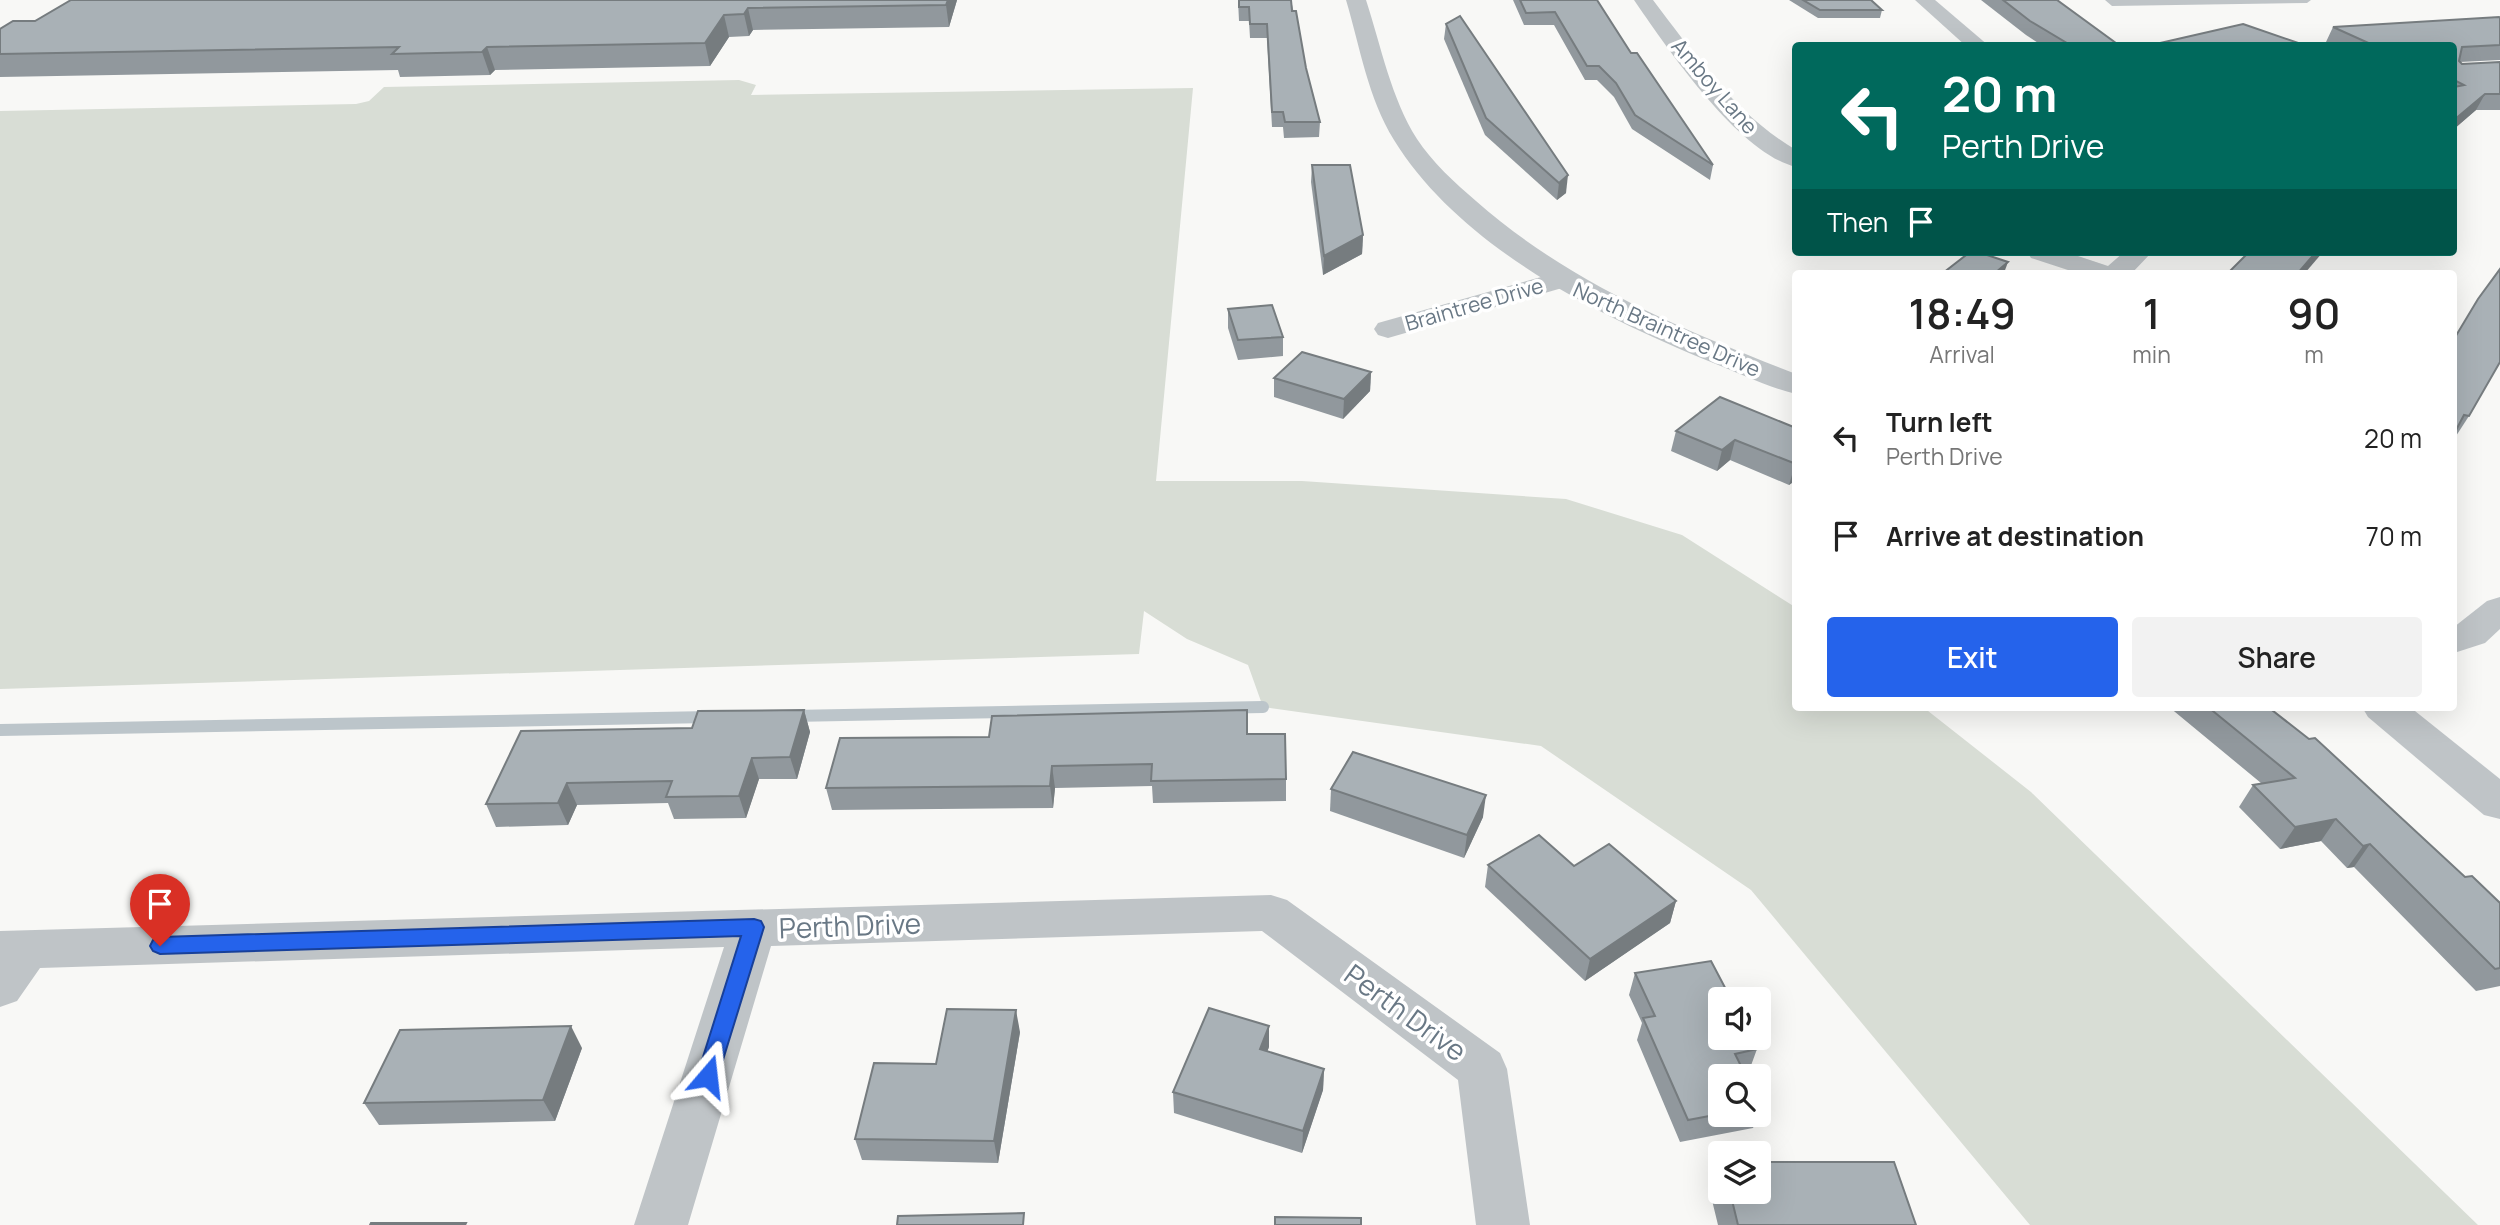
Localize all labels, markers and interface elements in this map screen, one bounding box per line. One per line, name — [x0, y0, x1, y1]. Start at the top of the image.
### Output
street label: Amboy Lane — [1666, 32, 1764, 140]
text: 20 m — [1942, 60, 2057, 127]
icon: left — [1827, 70, 1918, 161]
text: Perth Drive — [1942, 124, 2105, 168]
icon: arrive — [1902, 203, 1940, 241]
text: Then — [1827, 204, 1888, 240]
street label: Braintree Drive — [1402, 271, 1546, 337]
street label: North Braintree Drive — [1569, 275, 1765, 383]
text: 18:49 — [1909, 284, 2016, 342]
text: 1 — [2143, 284, 2160, 342]
text: 90 — [2287, 284, 2340, 342]
text: Arrival — [1929, 338, 1995, 370]
text: min — [2132, 338, 2171, 370]
text: m — [2304, 338, 2324, 370]
text: Turn left — [1886, 404, 1993, 440]
icon: left — [1827, 419, 1865, 457]
text: 20 m — [2364, 420, 2422, 456]
text: Perth Drive — [1886, 440, 2003, 472]
icon: arrive — [1827, 517, 1865, 555]
text: Arrive at destination — [1886, 518, 2144, 554]
text: 70 m — [2366, 518, 2422, 554]
button: Exit — [1827, 617, 2118, 697]
button: Share — [2132, 617, 2422, 697]
pin — [130, 874, 190, 946]
icon: arrive — [141, 885, 179, 923]
street label: Perth Drive — [778, 904, 922, 946]
street label: Perth Drive — [1337, 955, 1475, 1069]
map controls — [1708, 987, 1771, 1204]
button: sound — [1708, 987, 1771, 1050]
position arrow — [671, 1039, 745, 1113]
button: search — [1708, 1064, 1771, 1127]
button: layers — [1708, 1141, 1771, 1204]

